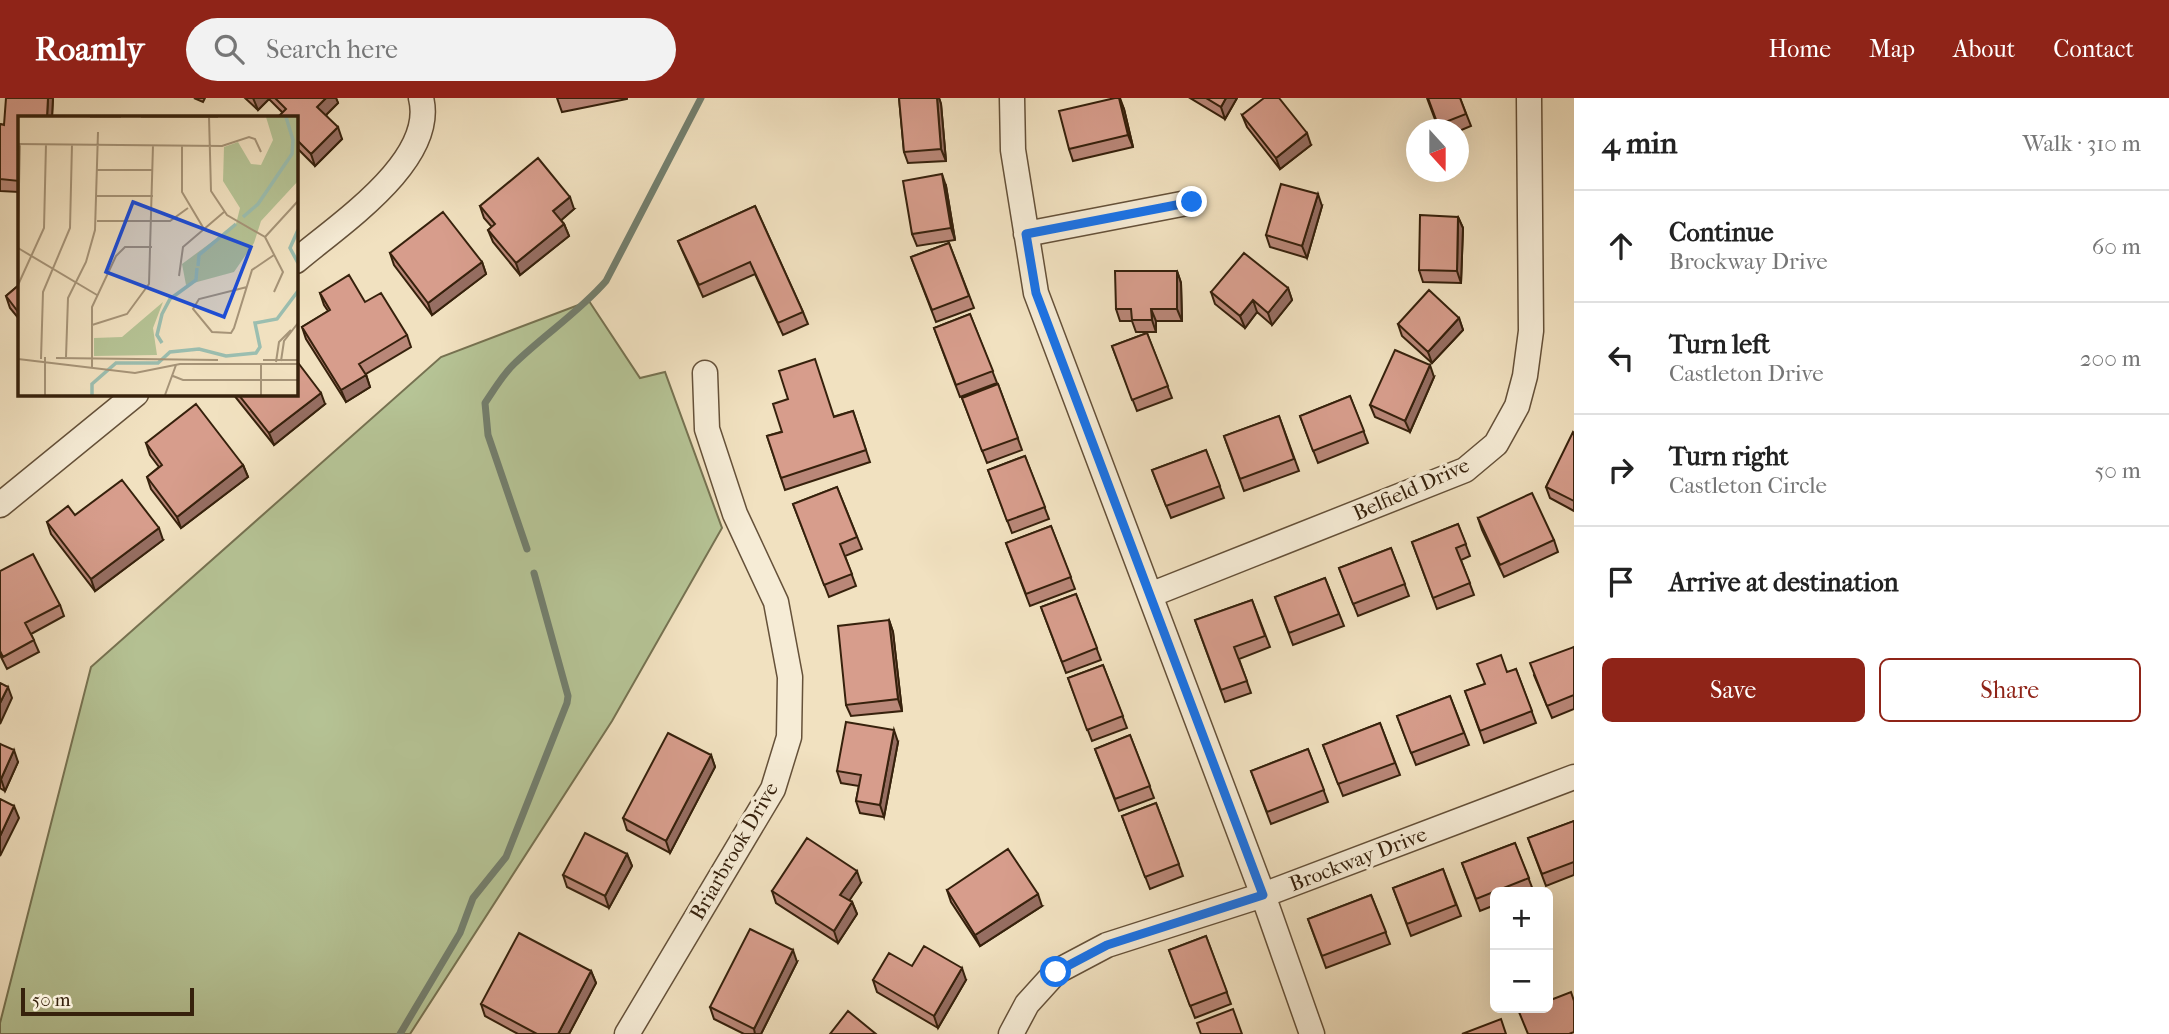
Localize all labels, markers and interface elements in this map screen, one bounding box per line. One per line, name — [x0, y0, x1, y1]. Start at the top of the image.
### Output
search box — [186, 18, 676, 81]
text: Roamly — [35, 30, 144, 69]
icon: search — [210, 30, 248, 68]
text: Search here — [266, 34, 398, 65]
text: Home — [1769, 35, 1831, 63]
text: Map — [1869, 35, 1915, 63]
text: About — [1953, 35, 2015, 63]
text: Contact — [2053, 35, 2134, 63]
inset map — [18, 116, 298, 396]
north arrow — [1406, 119, 1469, 182]
text: 4 min — [1602, 126, 1677, 161]
text: Walk · 310 m — [2022, 130, 2141, 157]
route end — [1176, 186, 1207, 217]
text: Continue — [1669, 217, 1774, 248]
icon: ahead — [1602, 227, 1640, 265]
text: 60 m — [2092, 233, 2141, 260]
text: Brockway Drive — [1669, 248, 1828, 275]
text: Turn left — [1669, 329, 1770, 360]
icon: left — [1602, 339, 1640, 377]
text: 200 m — [2080, 345, 2141, 372]
text: Castleton Drive — [1669, 360, 1824, 387]
text: Turn right — [1669, 441, 1789, 472]
icon: right — [1602, 451, 1640, 489]
street label: Belfield Drive — [1349, 453, 1473, 525]
text: 50 m — [2094, 457, 2141, 484]
text: Castleton Circle — [1669, 472, 1827, 499]
icon: arrive — [1602, 563, 1640, 601]
text: Arrive at destination — [1669, 567, 1899, 598]
button: Save — [1602, 658, 1865, 722]
button: Share — [1879, 658, 2141, 722]
street label: Briarbrook Drive — [685, 778, 783, 924]
street label: Brockway Drive — [1286, 822, 1430, 896]
map controls — [1490, 887, 1553, 1013]
button: + — [1490, 887, 1553, 950]
button: − — [1490, 950, 1553, 1013]
route start — [1040, 956, 1071, 987]
scale bar — [21, 985, 194, 1017]
text: 50 m — [32, 989, 71, 1011]

